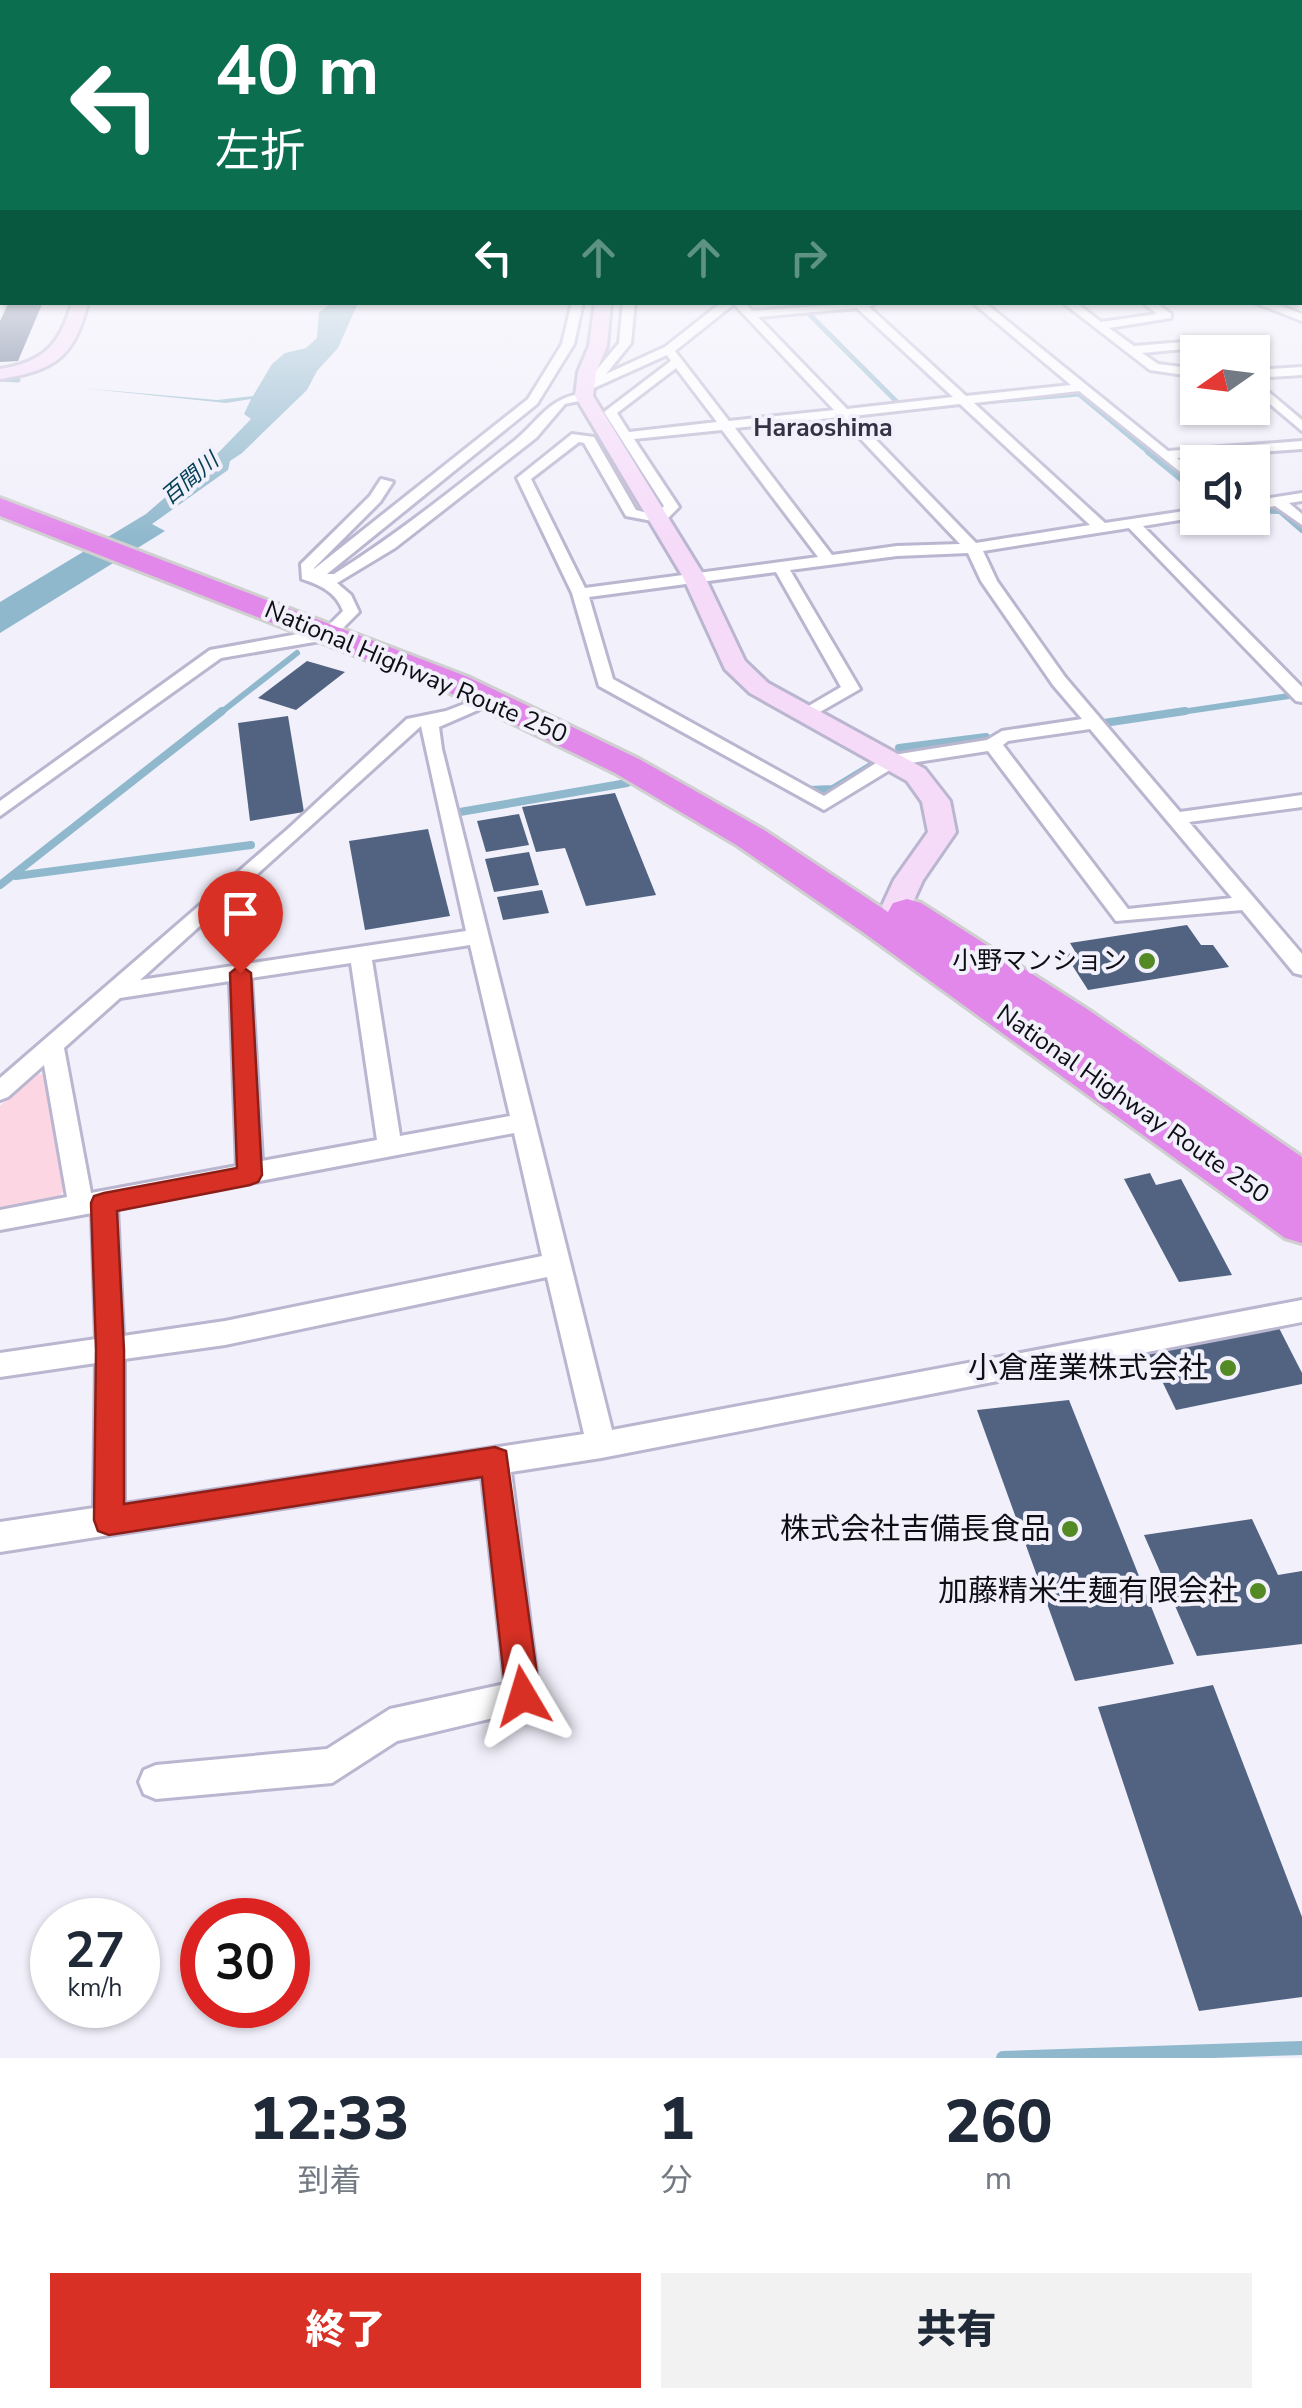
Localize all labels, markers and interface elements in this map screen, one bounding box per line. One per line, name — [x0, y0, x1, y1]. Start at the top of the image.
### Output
text: 40 m — [215, 23, 379, 119]
icon: left — [50, 40, 180, 170]
text: 左折 — [215, 121, 305, 182]
icon: left — [466, 230, 521, 285]
icon: ahead — [571, 230, 626, 285]
icon: ahead — [676, 230, 731, 285]
icon: right — [781, 230, 836, 285]
north arrow — [1180, 335, 1270, 425]
map controls — [1180, 335, 1270, 535]
district label: Haraoshima — [753, 411, 893, 445]
water label: 百間川 — [155, 445, 226, 512]
button: sound — [1180, 445, 1270, 535]
street label: National Highway Route 250 — [259, 593, 573, 751]
pin — [198, 871, 283, 974]
icon: arrive — [213, 886, 268, 941]
place label: 小野マンション — [952, 944, 1127, 978]
marker: 小野マンション — [1136, 950, 1158, 972]
street label: National Highway Route 250 — [990, 997, 1276, 1211]
place label: 小倉産業株式会社 — [968, 1348, 1208, 1389]
marker: 小倉産業株式会社 — [1217, 1357, 1239, 1379]
place label: 株式会社吉備長食品 — [780, 1509, 1050, 1550]
marker: 株式会社吉備長食品 — [1059, 1518, 1081, 1540]
place label: 加藤精米生麺有限会社 — [938, 1571, 1238, 1612]
marker: 加藤精米生麺有限会社 — [1247, 1580, 1269, 1602]
position arrow — [471, 1644, 575, 1748]
speed limit sign: 30 — [180, 1898, 310, 2028]
text: 27 — [65, 1916, 125, 1985]
text: km/h — [67, 1971, 123, 2005]
text: 12:33 — [250, 2078, 409, 2160]
text: 1 — [659, 2078, 695, 2160]
text: 260 — [944, 2081, 1052, 2163]
text: m — [985, 2157, 1012, 2200]
text: 到着 — [297, 2159, 361, 2202]
text: 分 — [661, 2159, 693, 2202]
button: 終了 — [50, 2273, 641, 2388]
button: 共有 — [661, 2273, 1252, 2388]

